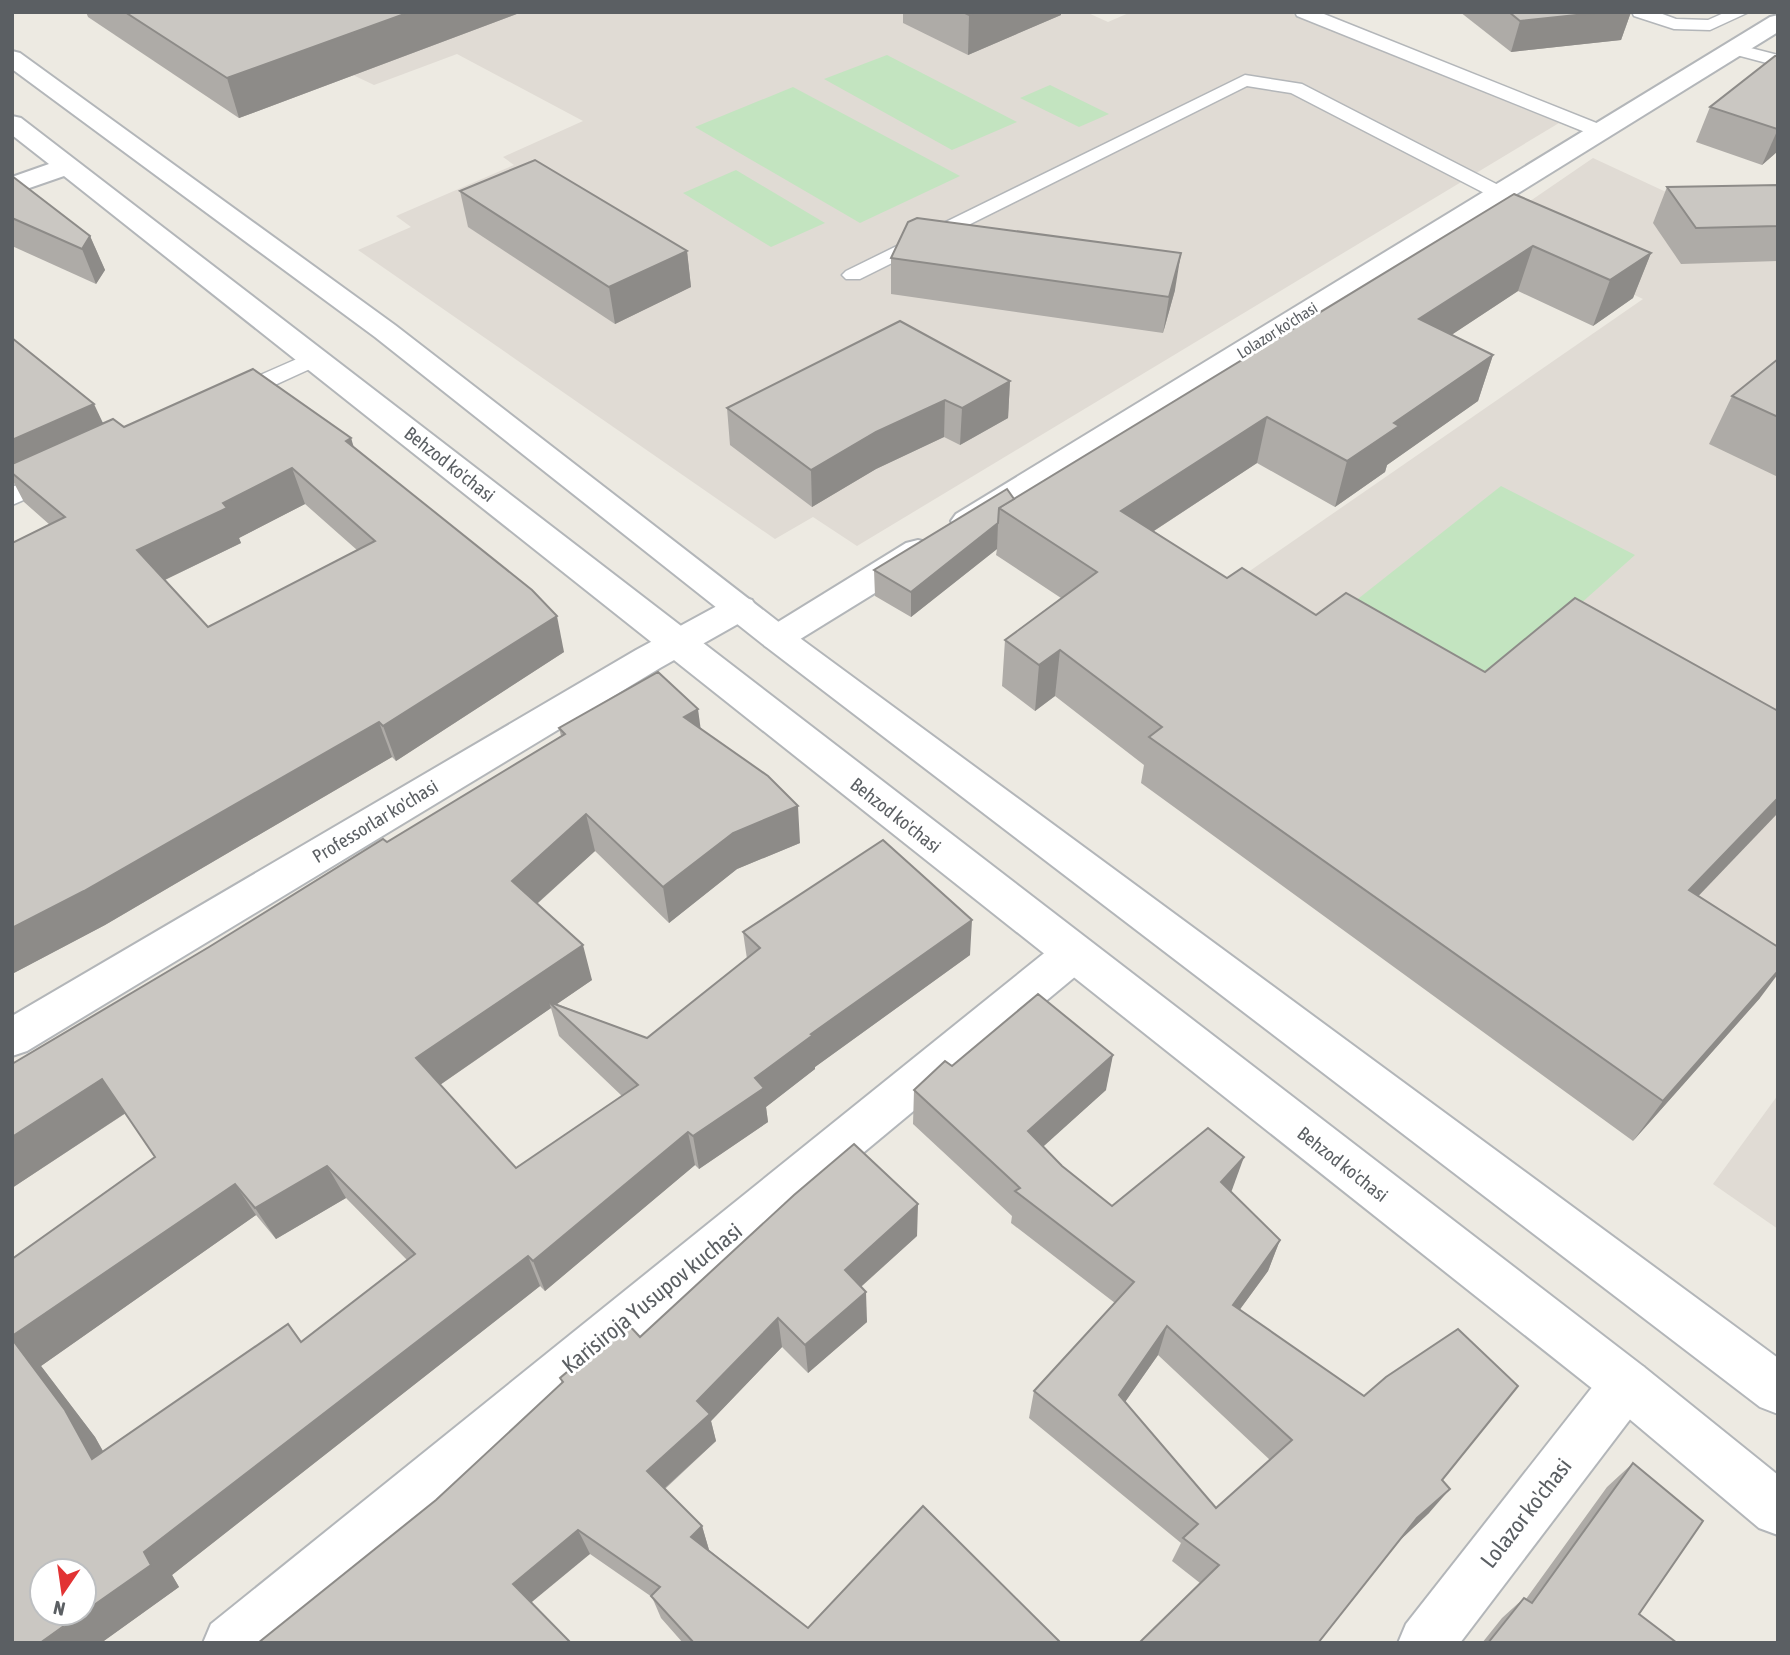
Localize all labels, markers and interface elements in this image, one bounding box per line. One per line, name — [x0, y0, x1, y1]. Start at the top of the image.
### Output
street label: Lolazor ko'chasi — [1233, 298, 1321, 362]
street label: Behzod ko'chasi — [400, 422, 500, 506]
street label: Behzod ko'chasi — [846, 773, 946, 857]
street label: Professorlar ko'chasi — [308, 775, 442, 867]
street label: Behzod ko'chasi — [1293, 1122, 1393, 1206]
street label: Karisiroja Yusupov kuchasi — [557, 1218, 747, 1378]
street label: Lolazor ko'chasi — [1475, 1453, 1577, 1573]
north arrow — [28, 1557, 98, 1627]
text: N — [51, 1597, 67, 1621]

